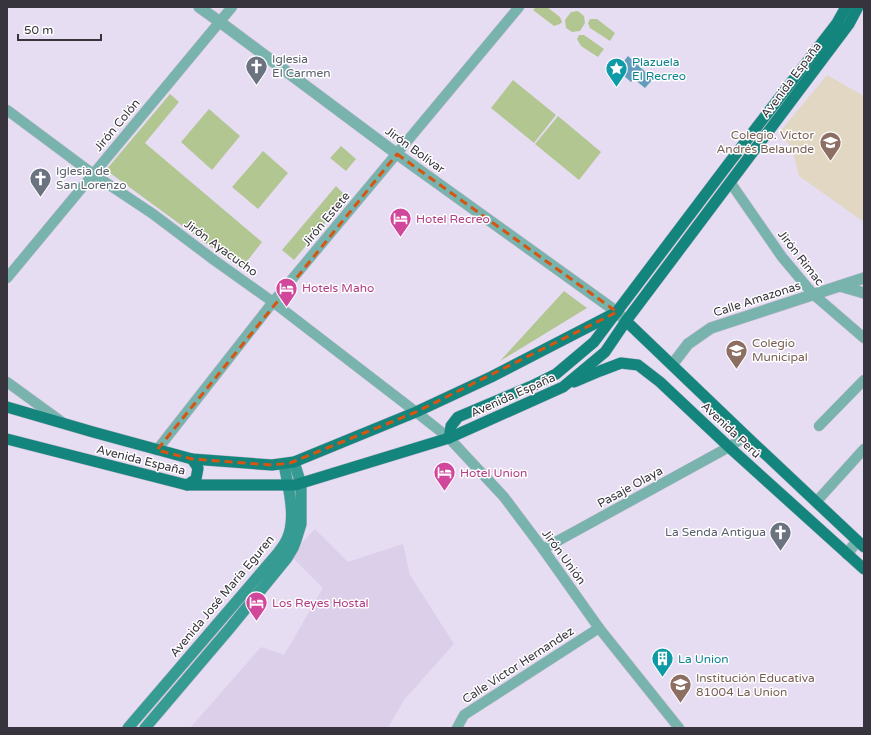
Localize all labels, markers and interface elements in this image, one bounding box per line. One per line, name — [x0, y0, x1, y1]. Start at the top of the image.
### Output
scale bar — [18, 16, 101, 42]
text: 50 m — [24, 23, 53, 37]
street label: Avenida España — [758, 39, 824, 121]
place label: Iglesia El Carmen — [272, 52, 331, 80]
church icon: Iglesia El Carmen — [243, 53, 269, 86]
place label: Plazuela El Recreo — [632, 55, 686, 83]
place icon: Plazuela El Recreo — [604, 56, 630, 89]
street label: Jirón Colón — [91, 96, 143, 154]
street label: Jirón Bolívar — [383, 124, 448, 176]
place label: Colegio. Víctor Andrés Belaunde — [716, 128, 814, 156]
school or university icon: Colegio. Víctor Andrés Belaunde — [817, 129, 843, 162]
place label: Iglesia de San Lorenzo — [56, 164, 127, 192]
church icon: Iglesia de San Lorenzo — [27, 165, 53, 198]
street label: Jirón Estete — [299, 189, 353, 249]
hotel icon: Hotel Recreo — [388, 206, 414, 239]
place label: Hotel Recreo — [416, 212, 490, 226]
street label: Jirón Ayacucho — [182, 217, 260, 279]
street label: Jirón Rimac — [775, 228, 827, 288]
hotel icon: Hotels Maho — [273, 275, 299, 308]
street label: Calle Amazonas — [712, 278, 803, 320]
place label: Hotels Maho — [302, 281, 374, 295]
place label: Colegio Municipal — [752, 336, 808, 364]
school or university icon: Colegio Municipal — [724, 337, 750, 370]
street label: Avenida España — [469, 370, 557, 420]
street label: Avenida Perú — [698, 399, 764, 461]
street label: Avenida España — [95, 442, 187, 478]
hotel icon: Hotel Union — [431, 460, 457, 493]
street label: Pasaje Olaya — [595, 463, 665, 511]
place label: Hotel Union — [460, 466, 527, 480]
church icon: La Senda Antigua — [768, 519, 794, 552]
place label: La Senda Antigua — [665, 525, 766, 539]
street label: Jirón Unión — [539, 527, 589, 587]
street label: Avenida José María Eguren — [167, 532, 277, 660]
hotel icon: Los Reyes Hostal — [243, 590, 269, 623]
place label: Los Reyes Hostal — [272, 596, 369, 610]
street label: Calle Victor Hernandez — [460, 624, 576, 706]
building icon: La Union — [649, 646, 675, 679]
place label: La Union — [678, 652, 729, 666]
place label: Institución Educativa 81004 La Union — [696, 671, 815, 699]
school or university icon: Institución Educativa 81004 La Union — [667, 672, 693, 705]

